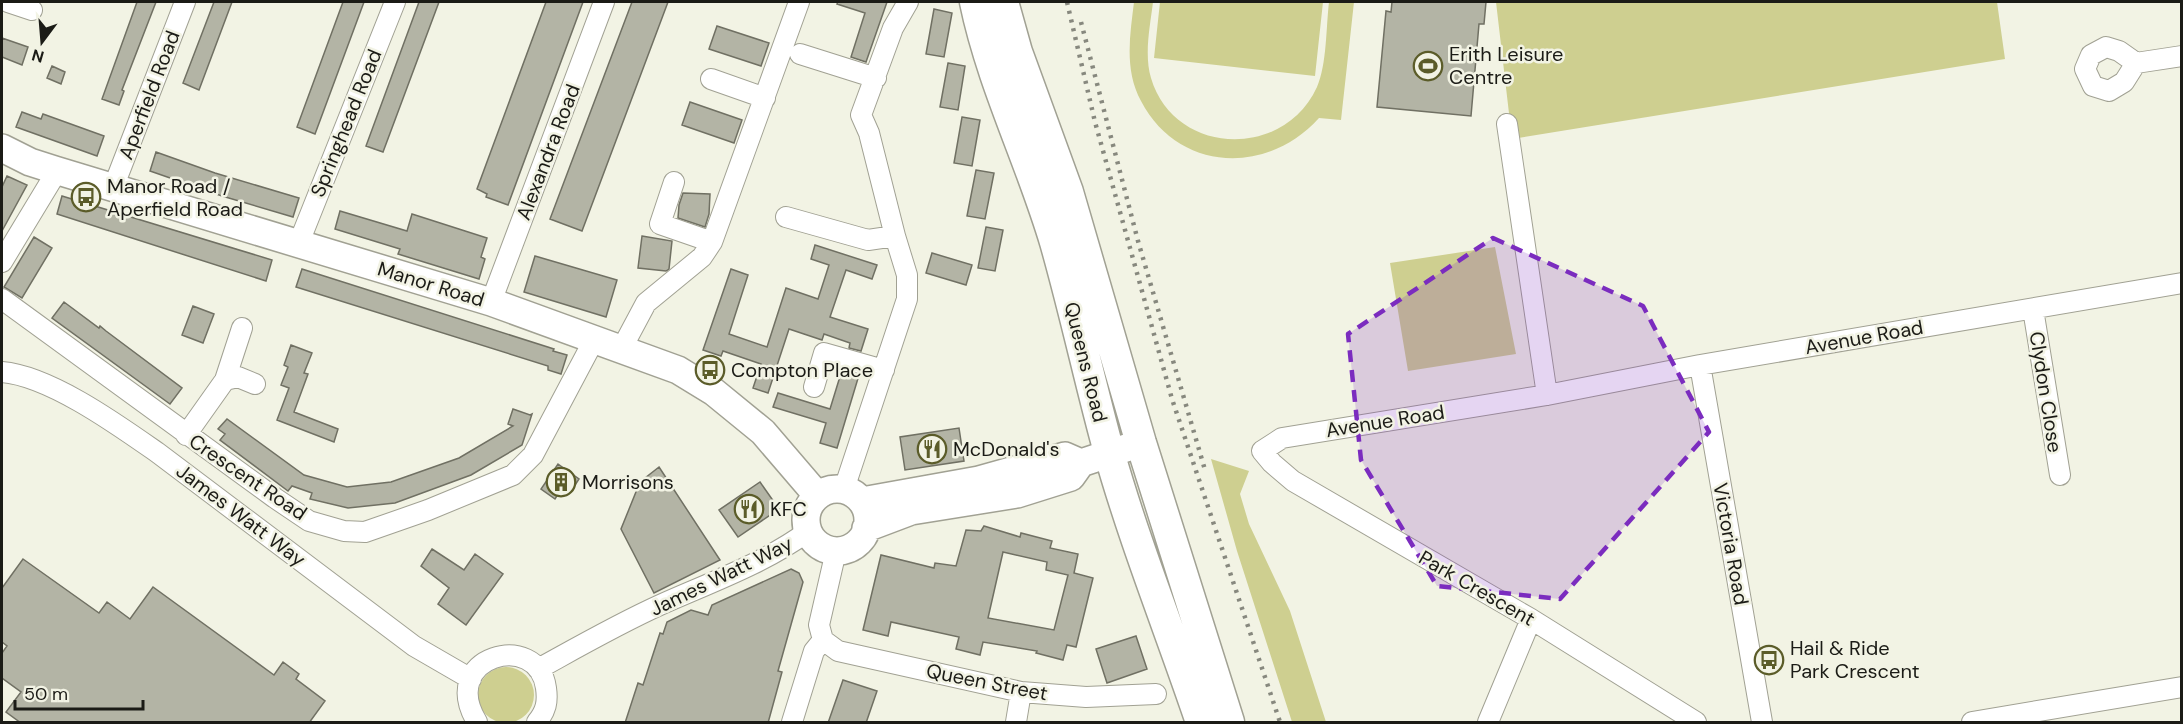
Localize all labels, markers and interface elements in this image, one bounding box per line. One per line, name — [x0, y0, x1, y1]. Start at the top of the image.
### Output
north arrow — [12, 12, 72, 72]
street label: Aperfield Road — [112, 27, 186, 163]
place label: Erith Leisure Centre — [1449, 41, 1563, 90]
text: N — [29, 44, 47, 68]
street label: Springhead Road — [305, 45, 387, 201]
sports icon: Erith Leisure Centre — [1412, 50, 1444, 82]
street label: Alexandra Road — [510, 80, 586, 224]
place label: Manor Road / Aperfield Road — [107, 173, 243, 222]
bus stop icon: Manor Road / Aperfield Road — [70, 181, 102, 213]
street label: Manor Road — [374, 255, 488, 313]
street label: Queens Road — [1059, 299, 1113, 425]
street label: Avenue Road — [1803, 314, 1925, 360]
street label: Clydon Close — [2024, 330, 2068, 454]
bus stop icon: Compton Place — [694, 354, 726, 386]
place label: Compton Place — [731, 357, 873, 383]
street label: Avenue Road — [1324, 399, 1446, 443]
street label: Crescent Road — [184, 428, 312, 526]
restaurant icon: McDonald's — [916, 433, 948, 465]
place label: McDonald's — [953, 436, 1059, 462]
street label: James Watt Way — [171, 458, 311, 572]
building icon: Morrisons — [545, 466, 577, 498]
place label: Morrisons — [582, 469, 674, 495]
street label: Victoria Road — [1707, 481, 1755, 607]
restaurant icon: KFC — [733, 493, 765, 525]
place label: KFC — [770, 496, 807, 522]
street label: James Watt Way — [645, 530, 797, 622]
street label: Park Crescent — [1414, 544, 1540, 632]
place label: Hail & Ride Park Crescent — [1790, 635, 1920, 684]
bus stop icon: Hail & Ride Park Crescent — [1753, 644, 1785, 676]
street label: Queen Street — [924, 657, 1050, 707]
scale bar — [15, 673, 142, 711]
text: 50 m — [24, 682, 68, 706]

